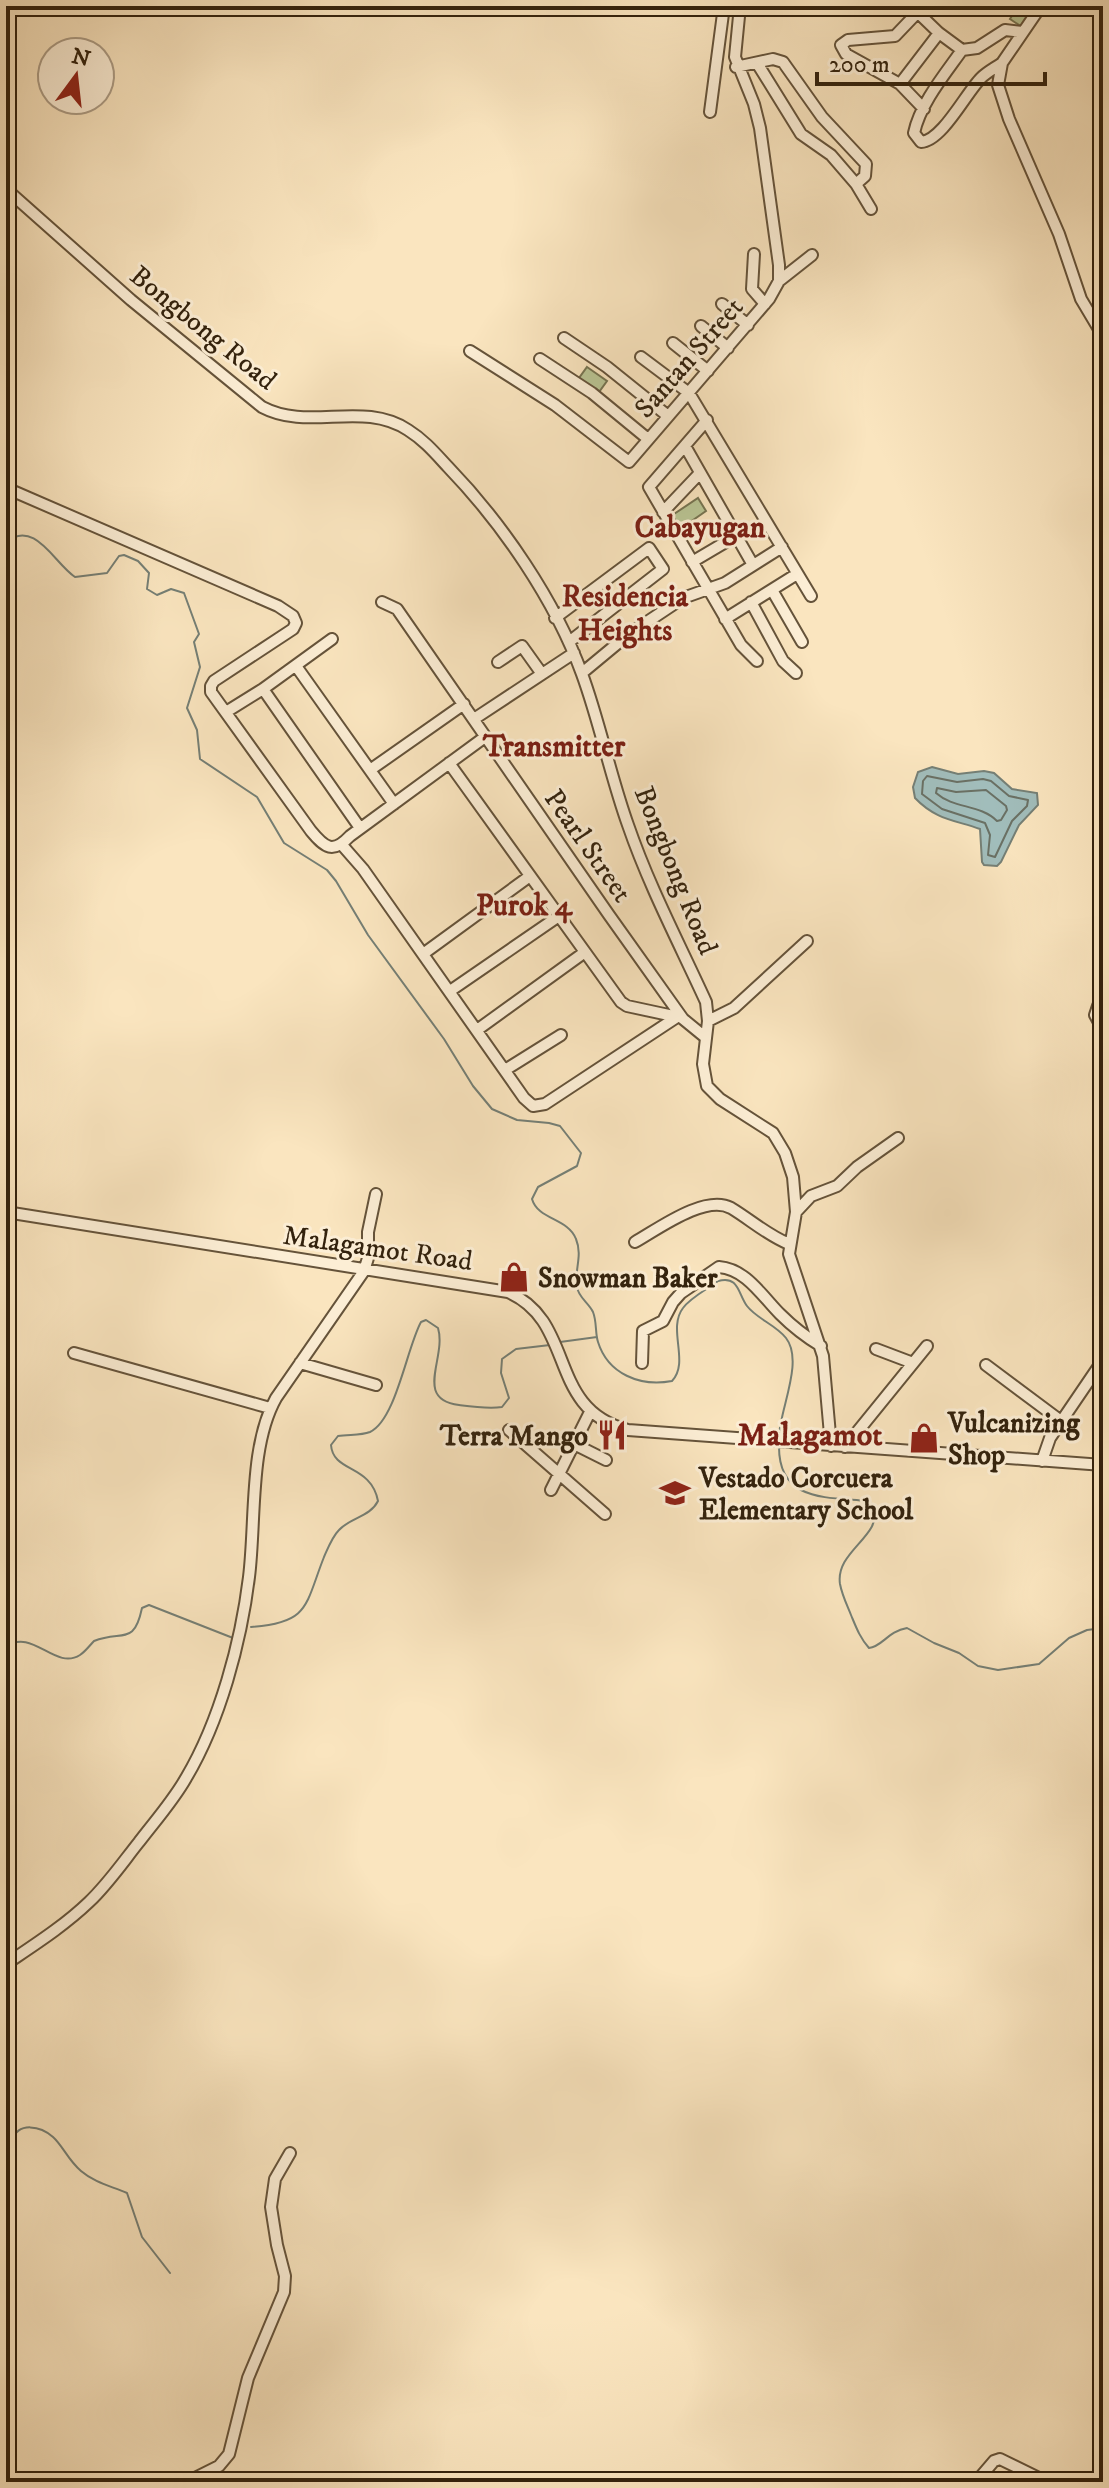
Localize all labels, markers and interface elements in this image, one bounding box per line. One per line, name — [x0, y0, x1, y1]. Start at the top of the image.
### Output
north arrow — [36, 36, 116, 116]
scale bar — [817, 36, 1045, 86]
text: N — [69, 43, 93, 74]
text: 200 m — [829, 50, 890, 80]
street label: Bongbong Road — [123, 258, 283, 398]
street label: Santan Street — [627, 290, 751, 426]
district label: Cabayugan — [634, 510, 766, 547]
district label: Residencia Heights — [562, 579, 689, 650]
district label: Transmitter — [482, 729, 626, 766]
street label: Bongbong Road — [626, 781, 725, 960]
street label: Pearl Street — [536, 782, 639, 909]
district label: Purok 4 — [476, 888, 574, 925]
street label: Malagamot Road — [281, 1218, 475, 1279]
shop icon: Snowman Baker — [497, 1260, 531, 1294]
place label: Snowman Baker — [538, 1261, 718, 1296]
place label: Vulcanizing Shop — [947, 1406, 1081, 1473]
district label: Malagamot — [738, 1416, 883, 1456]
restaurant icon: Terra Mango — [595, 1418, 629, 1452]
place label: Terra Mango — [439, 1419, 588, 1454]
shop icon: Vulcanizing Shop — [907, 1421, 941, 1455]
place label: Vestado Corcuera Elementary School — [698, 1461, 914, 1528]
school or university icon: Vestado Corcuera Elementary School — [658, 1476, 692, 1510]

